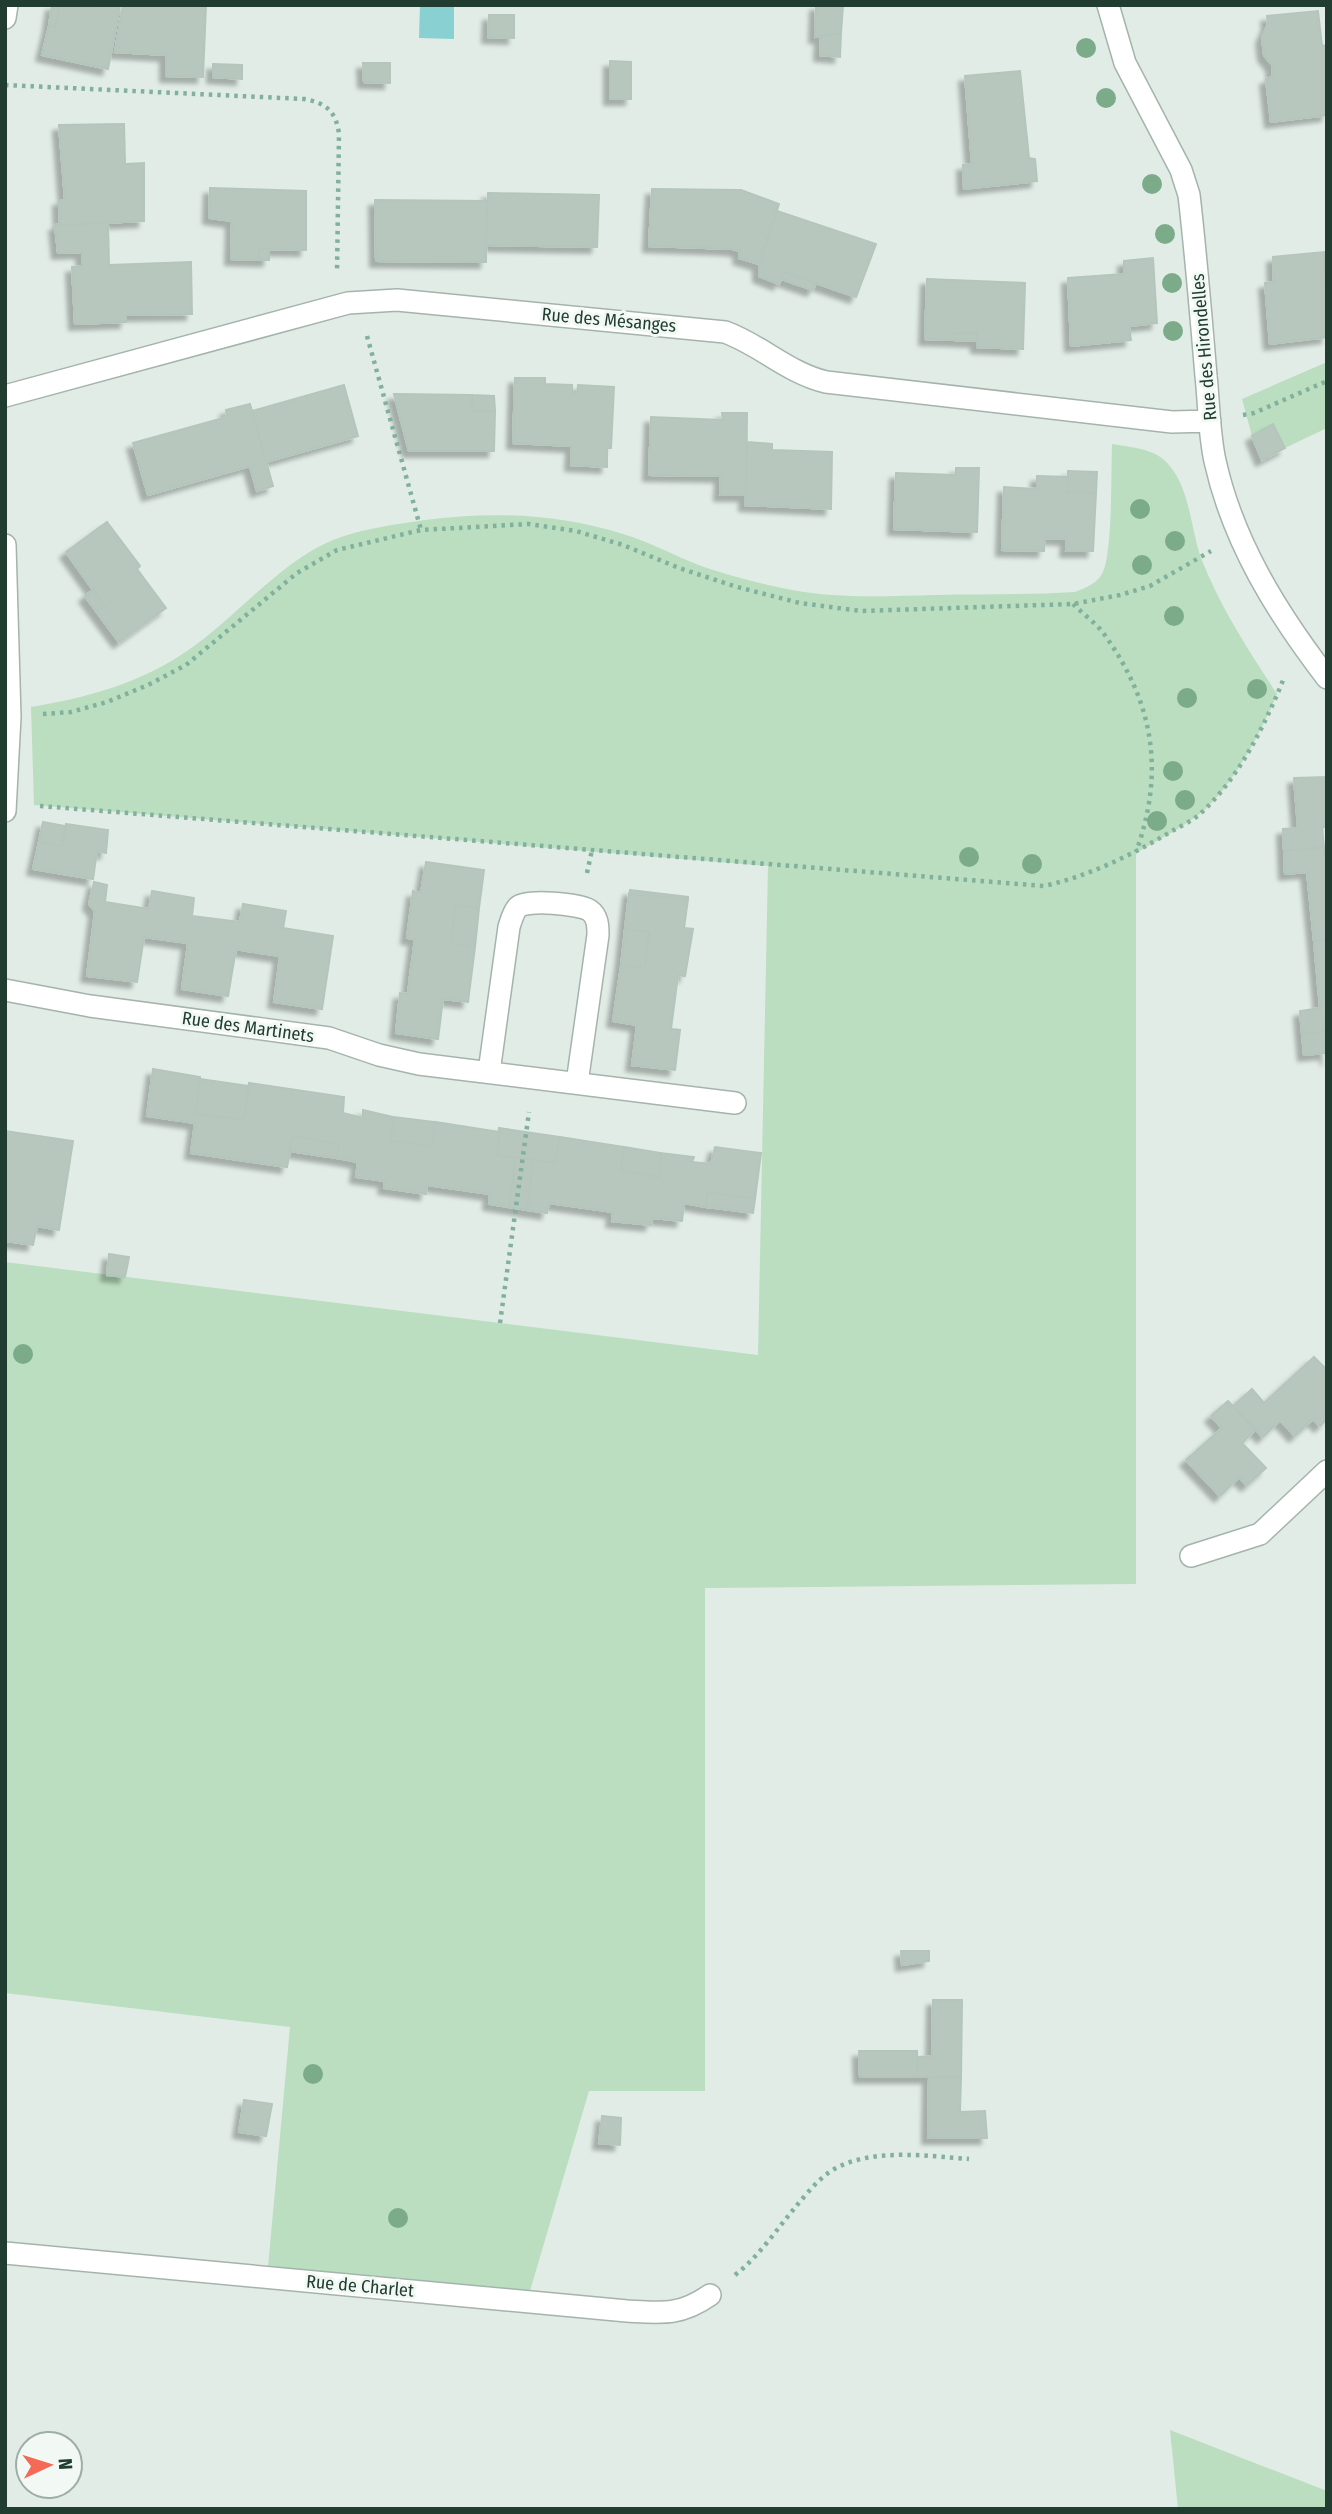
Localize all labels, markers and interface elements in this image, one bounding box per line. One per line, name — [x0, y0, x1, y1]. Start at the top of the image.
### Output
street label: Rue des Hirondelles — [1187, 272, 1221, 421]
street label: Rue des Mésanges — [541, 303, 678, 337]
street label: Rue des Martinets — [181, 1007, 316, 1047]
street label: Rue de Charlet — [305, 2270, 415, 2302]
north arrow — [14, 2430, 84, 2500]
text: N — [54, 2457, 77, 2470]

